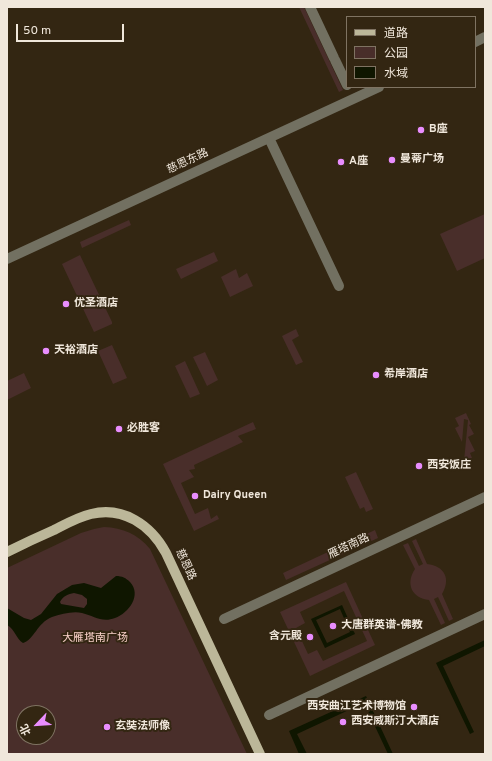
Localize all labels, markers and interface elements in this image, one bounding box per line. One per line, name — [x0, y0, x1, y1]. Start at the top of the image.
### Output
scale bar — [18, 16, 126, 42]
legend — [346, 16, 476, 88]
text: 50 m — [23, 23, 51, 39]
text: 道路 — [384, 26, 408, 42]
text: 公园 — [384, 46, 408, 62]
text: 水域 — [384, 66, 408, 82]
place label: B座 — [429, 123, 448, 137]
marker: B座 — [416, 125, 426, 135]
street label: 慈恩东路 — [165, 147, 211, 177]
place label: 曼蒂广场 — [400, 153, 444, 167]
place label: A座 — [349, 155, 368, 169]
marker: 曼蒂广场 — [387, 155, 397, 165]
marker: A座 — [336, 157, 346, 167]
place label: 优圣酒店 — [74, 297, 118, 311]
marker: 优圣酒店 — [61, 299, 71, 309]
place label: 天裕酒店 — [54, 344, 98, 358]
marker: 天裕酒店 — [41, 346, 51, 356]
place label: 希岸酒店 — [384, 368, 428, 382]
marker: 希岸酒店 — [371, 370, 381, 380]
place label: 必胜客 — [127, 422, 160, 436]
marker: 必胜客 — [114, 424, 124, 434]
place label: 西安饭庄 — [427, 459, 471, 473]
marker: 西安饭庄 — [414, 461, 424, 471]
place label: Dairy Queen — [203, 489, 267, 503]
marker: Dairy Queen — [190, 491, 200, 501]
street label: 雁塔南路 — [326, 532, 372, 562]
street label: 慈恩路 — [172, 547, 198, 583]
place label: 大唐群英谱-佛教 — [341, 619, 423, 633]
marker: 大唐群英谱-佛教 — [328, 621, 338, 631]
place label: 含元殿 — [269, 630, 302, 644]
park label: 大雁塔南广场 — [62, 632, 128, 646]
marker: 含元殿 — [305, 632, 315, 642]
place label: 西安曲江艺术博物馆 — [307, 700, 406, 714]
marker: 西安曲江艺术博物馆 — [409, 702, 419, 712]
north arrow — [16, 705, 56, 745]
place label: 西安威斯汀大酒店 — [351, 715, 439, 729]
marker: 西安威斯汀大酒店 — [338, 717, 348, 727]
place label: 玄奘法师像 — [115, 720, 170, 734]
text: 北 — [17, 722, 35, 738]
marker: 玄奘法师像 — [102, 722, 112, 732]

